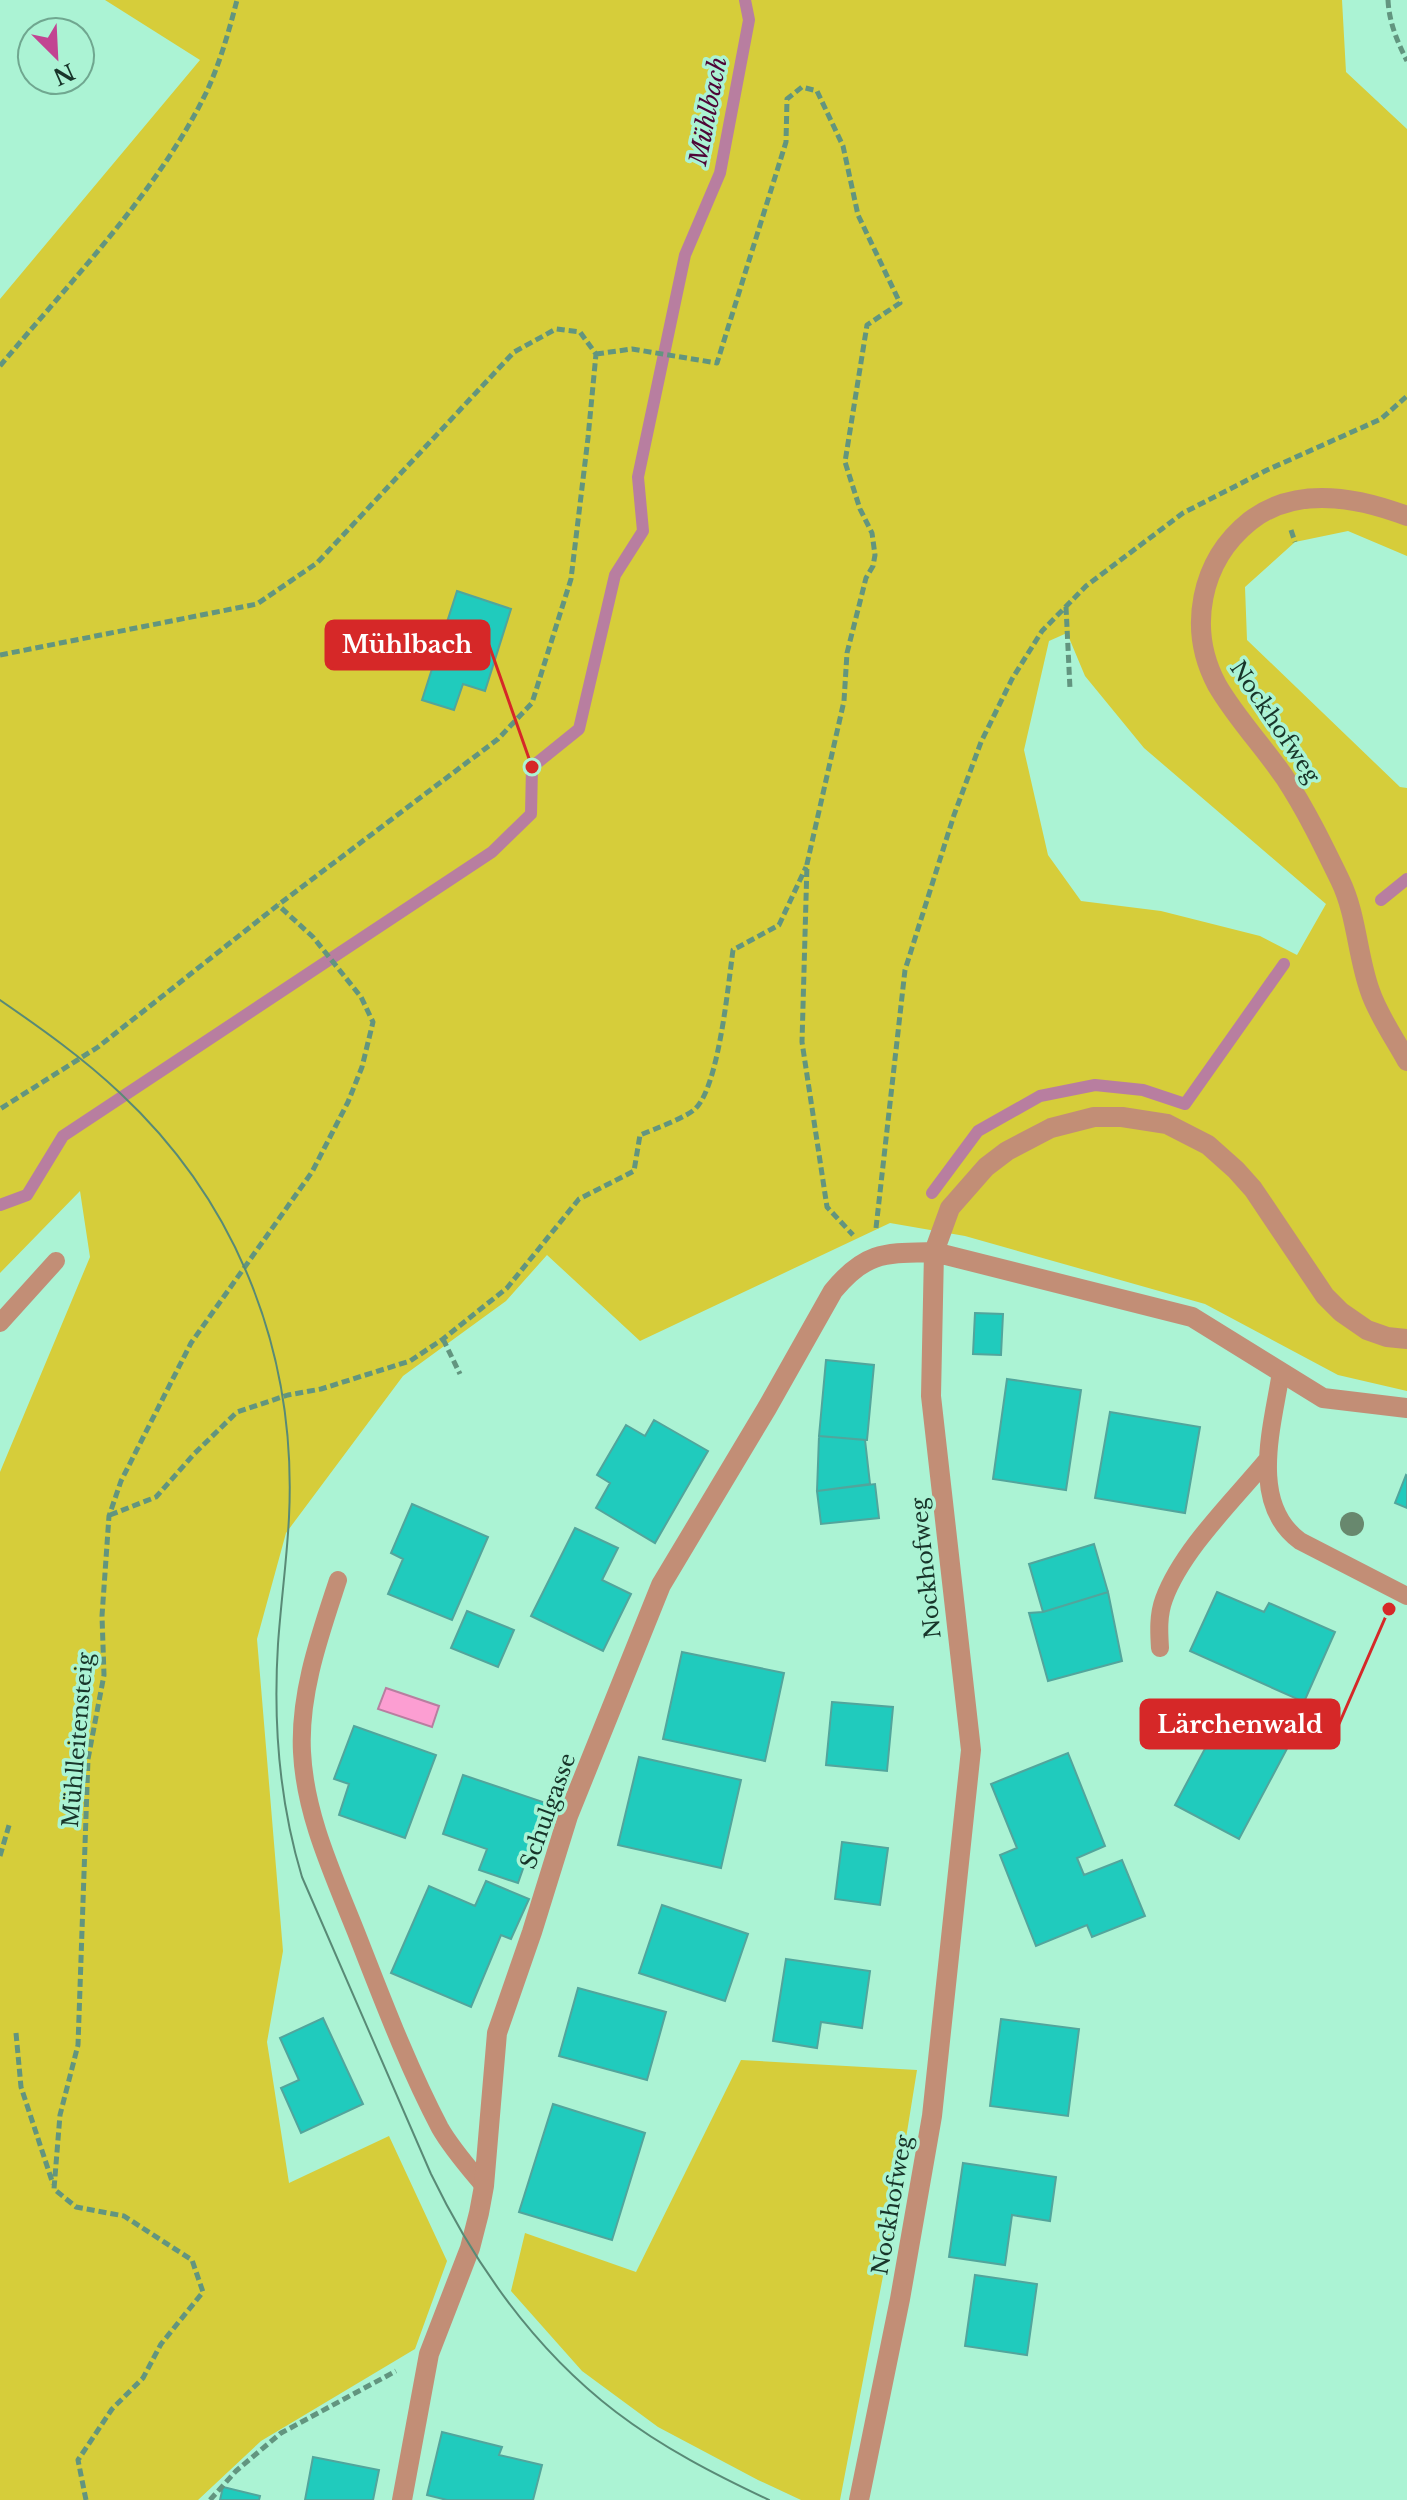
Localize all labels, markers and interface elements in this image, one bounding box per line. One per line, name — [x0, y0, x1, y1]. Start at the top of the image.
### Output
north arrow — [16, 16, 96, 96]
water label: Mühlbach — [683, 54, 733, 169]
text: N — [49, 57, 79, 90]
callout: Mühlbach — [326, 621, 489, 669]
text: Mühlbach — [342, 630, 472, 659]
street label: Nockhofweg — [1224, 656, 1326, 789]
street label: Nockhofweg — [905, 1495, 947, 1640]
street label: Mühlleitensteig — [57, 1651, 99, 1829]
callout: Lärchenwald — [1141, 1700, 1339, 1748]
text: Lärchenwald — [1157, 1710, 1323, 1739]
street label: Schulgasse — [515, 1750, 581, 1872]
street label: Nockhofweg — [866, 2132, 918, 2277]

